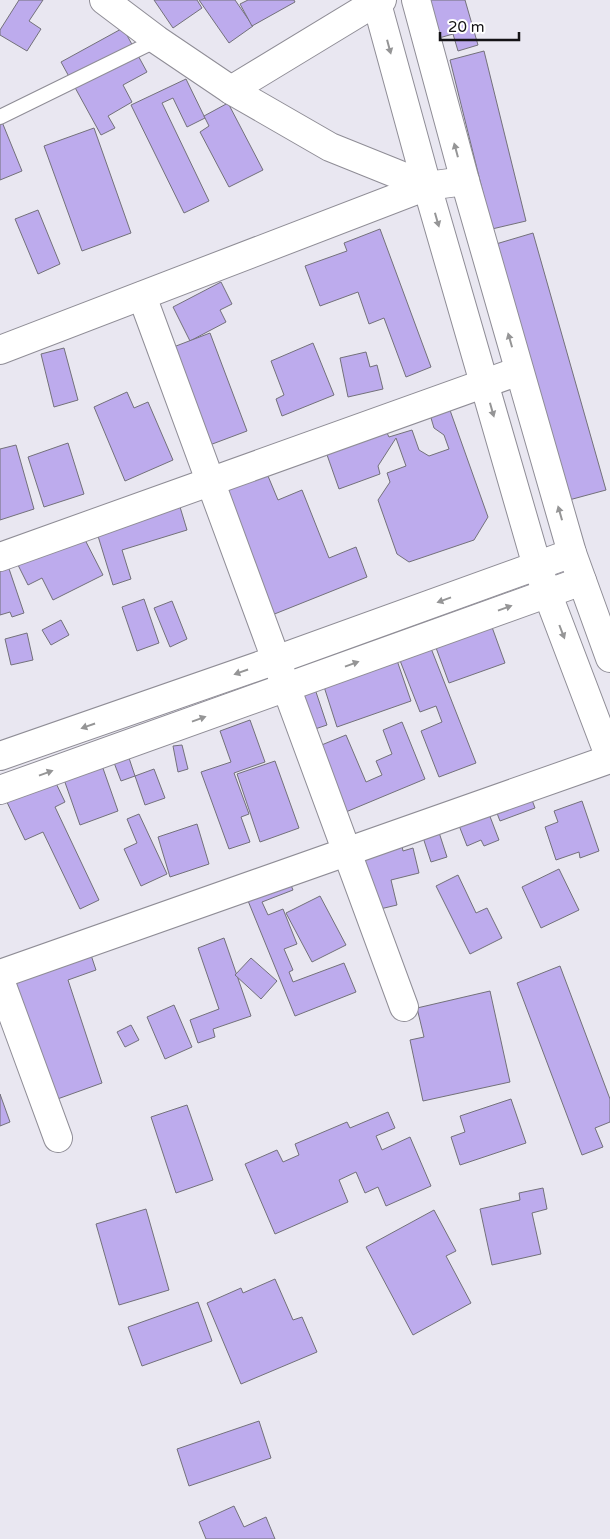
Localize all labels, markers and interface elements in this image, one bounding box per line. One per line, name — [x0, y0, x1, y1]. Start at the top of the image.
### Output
scale bar — [440, 10, 519, 42]
text: 20 m — [448, 18, 485, 36]
one-way arrow — [385, 40, 393, 55]
one-way arrow — [452, 142, 460, 157]
one-way arrow — [434, 213, 442, 228]
one-way arrow — [506, 332, 514, 347]
one-way arrow — [489, 403, 497, 418]
one-way arrow — [556, 505, 564, 521]
one-way arrow — [436, 597, 451, 604]
one-way arrow — [497, 604, 512, 611]
one-way arrow — [559, 624, 566, 639]
one-way arrow — [344, 659, 359, 667]
one-way arrow — [233, 668, 248, 676]
one-way arrow — [192, 714, 207, 722]
one-way arrow — [80, 722, 95, 730]
one-way arrow — [39, 769, 54, 777]

